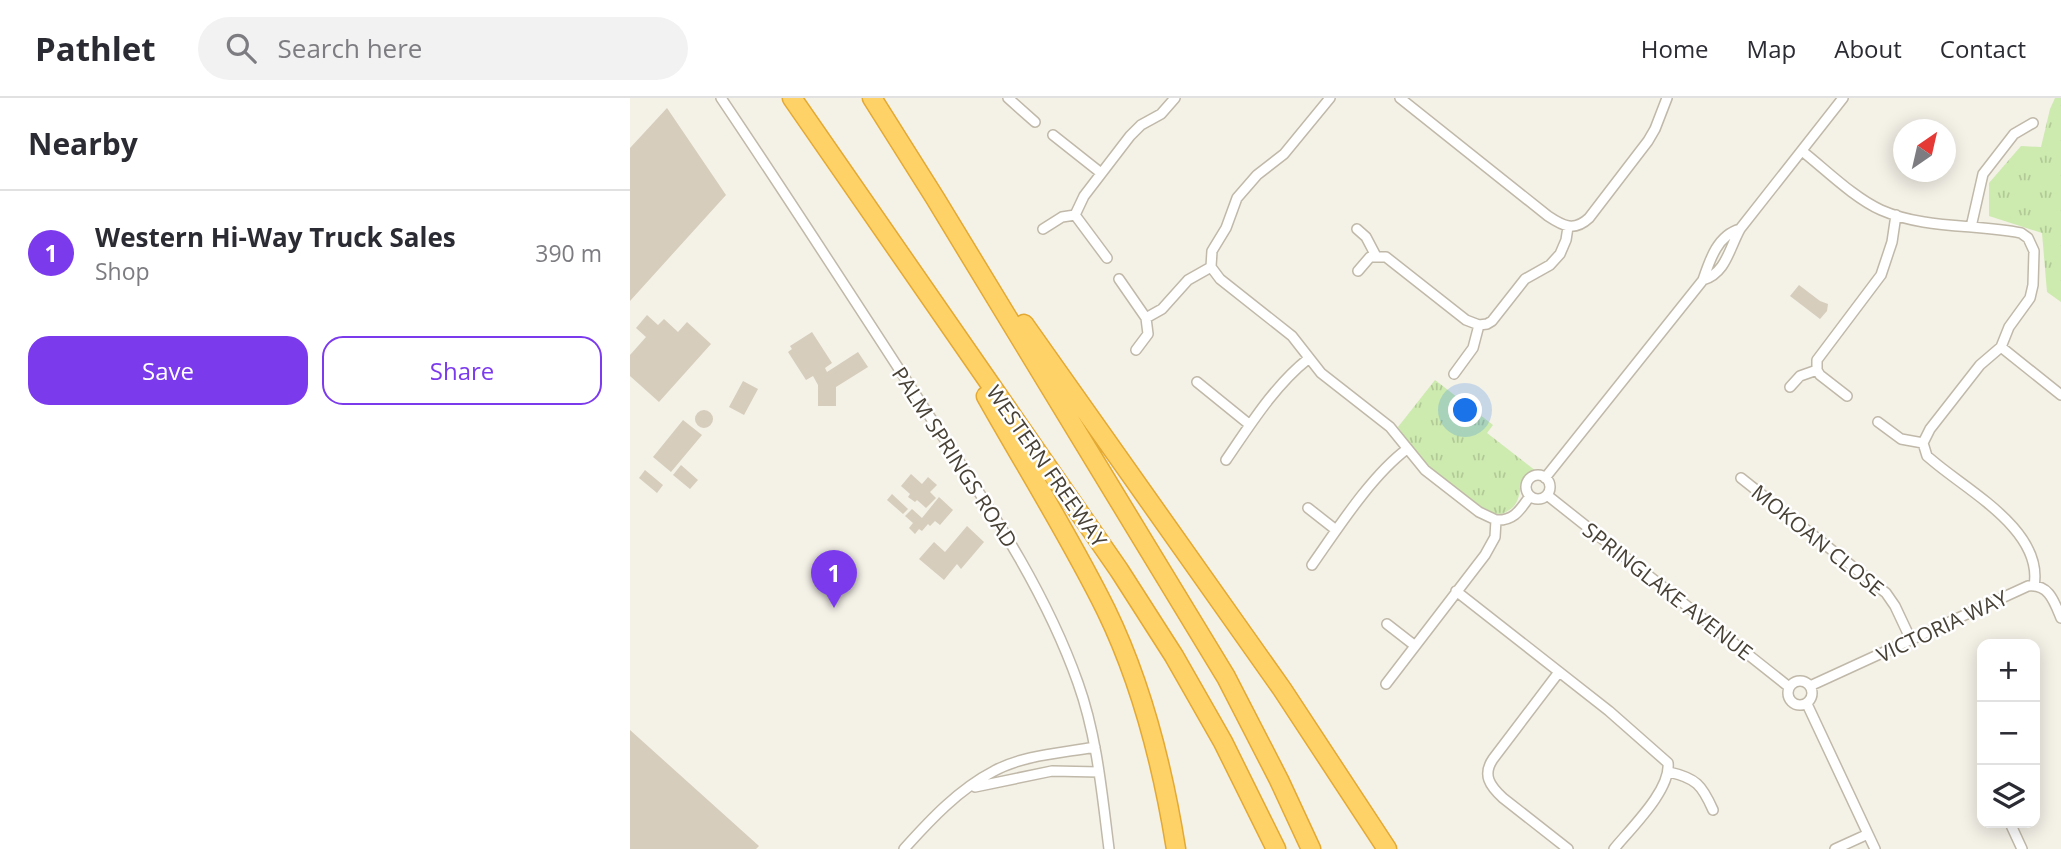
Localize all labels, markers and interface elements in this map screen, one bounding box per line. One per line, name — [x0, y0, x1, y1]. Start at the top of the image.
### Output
search box — [198, 17, 688, 80]
text: Pathlet — [35, 26, 156, 71]
icon: search — [222, 29, 260, 67]
text: Search here — [278, 30, 422, 66]
text: Home — [1641, 32, 1709, 65]
text: Map — [1747, 32, 1796, 65]
text: About — [1834, 32, 1902, 65]
text: Contact — [1940, 32, 2026, 65]
north arrow — [1893, 119, 1956, 182]
text: Nearby — [28, 123, 138, 164]
text: Western Hi-Way Truck Sales — [95, 219, 456, 255]
text: 1 — [44, 237, 58, 269]
text: 390 m — [535, 237, 602, 269]
text: Shop — [95, 255, 150, 287]
button: Save — [28, 336, 308, 405]
button: Share — [322, 336, 602, 405]
street label: PALM SPRINGS ROAD — [886, 361, 1024, 553]
street label: WESTERN FREEWAY — [981, 379, 1114, 553]
your location — [1448, 393, 1482, 427]
street label: MOKOAN CLOSE — [1746, 478, 1890, 602]
street label: SPRINGLAKE AVENUE — [1577, 516, 1759, 666]
pin: 1 — [811, 550, 857, 608]
street label: VICTORIA WAY — [1872, 583, 2012, 669]
map controls — [1977, 639, 2040, 828]
button: + — [1977, 639, 2040, 702]
button: − — [1977, 702, 2040, 765]
button: layers — [1977, 765, 2040, 828]

